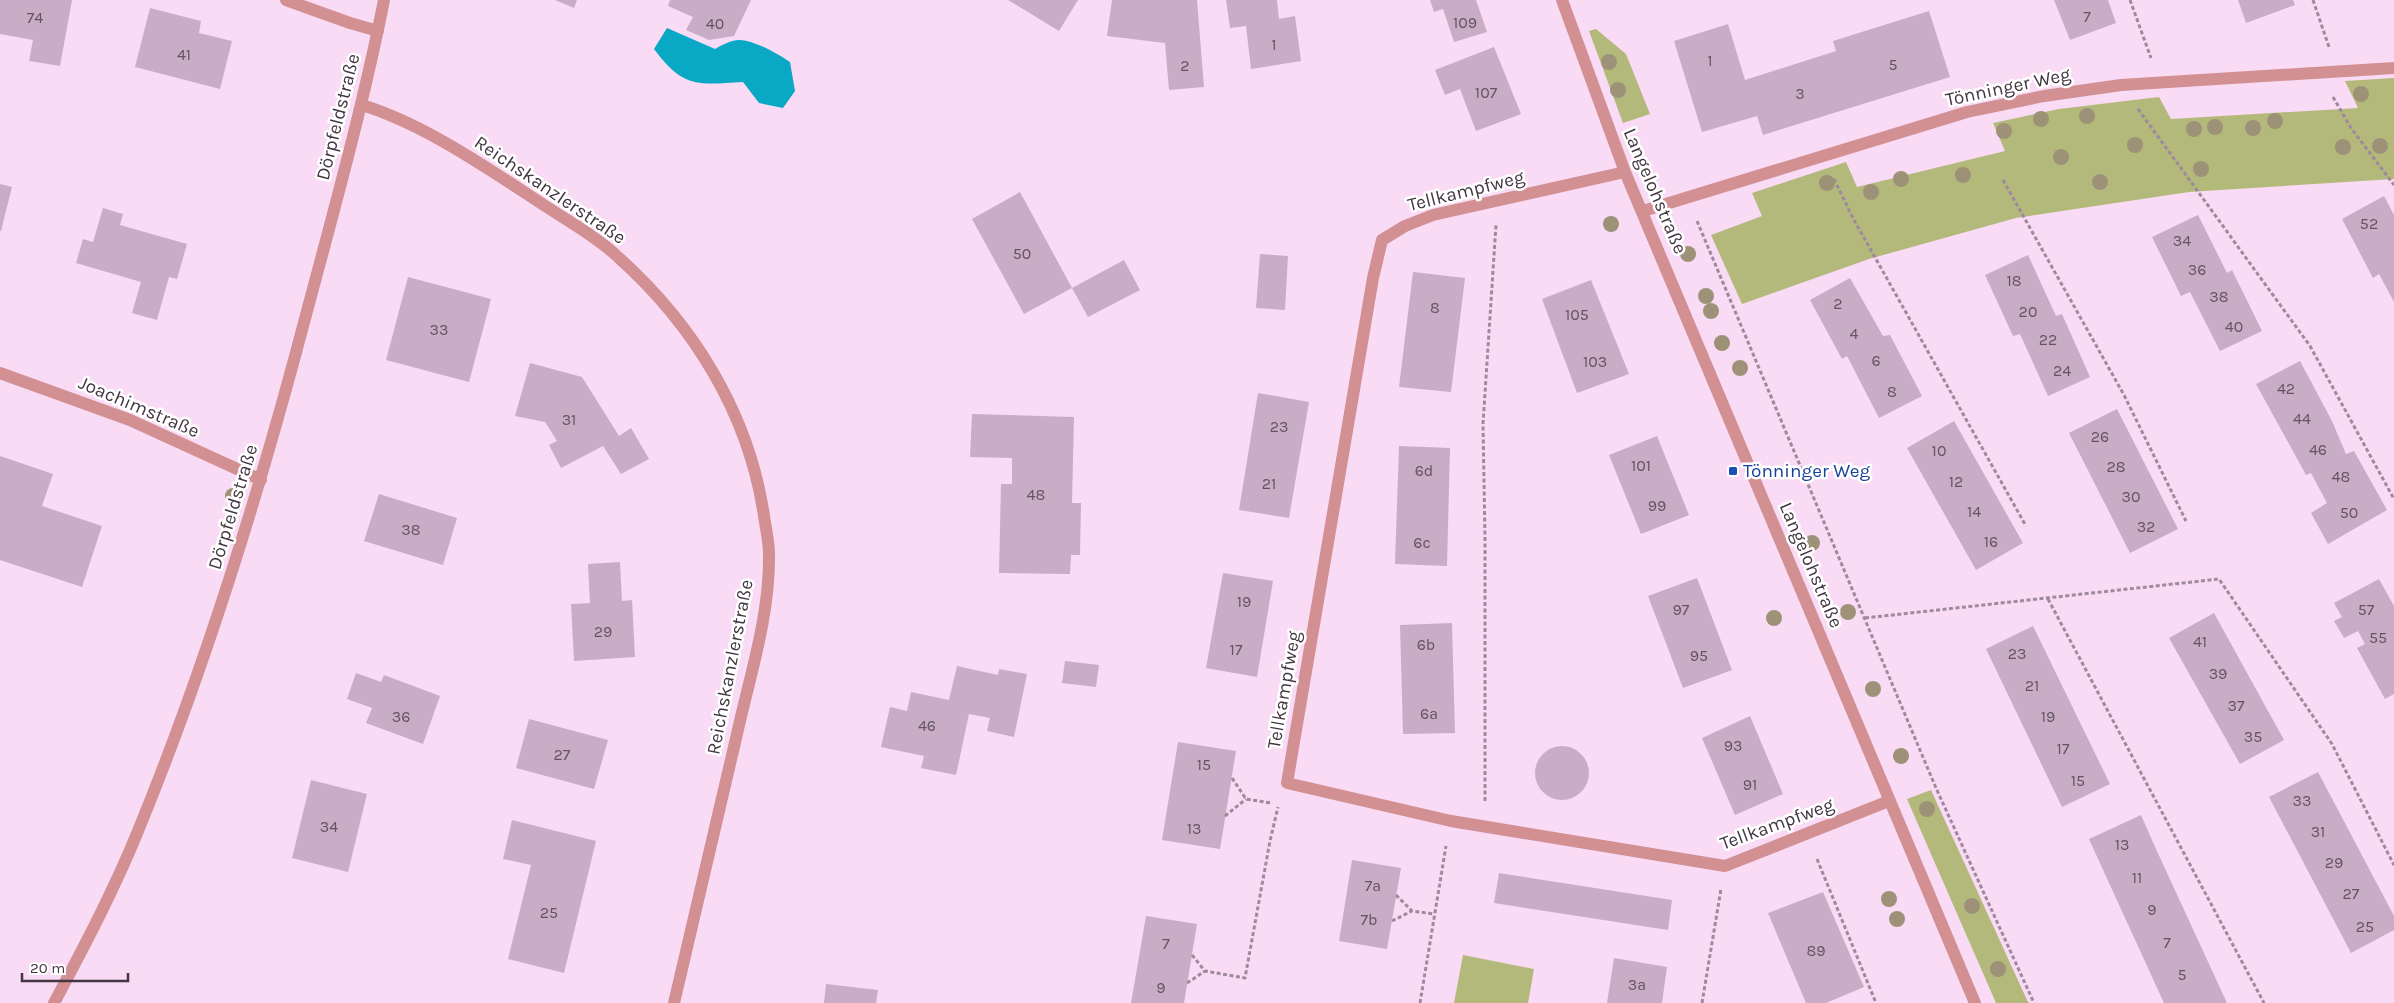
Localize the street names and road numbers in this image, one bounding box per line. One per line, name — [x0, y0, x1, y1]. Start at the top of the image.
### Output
street label: Dörpfeldstraße — [312, 51, 364, 183]
street label: Tönninger Weg — [1944, 63, 2073, 111]
street label: Langelohstraße — [1619, 125, 1691, 257]
street label: Reichskanzlerstraße — [470, 131, 630, 249]
street label: Tellkampfweg — [1405, 166, 1527, 216]
street label: Joachimstraße — [75, 372, 203, 442]
street label: Dörpfeldstraße — [204, 442, 262, 572]
street label: Langelohstraße — [1775, 499, 1847, 631]
street label: Reichskanzlerstraße — [702, 578, 758, 756]
street label: Tellkampfweg — [1263, 629, 1305, 751]
street label: Tellkampfweg — [1717, 793, 1837, 855]

